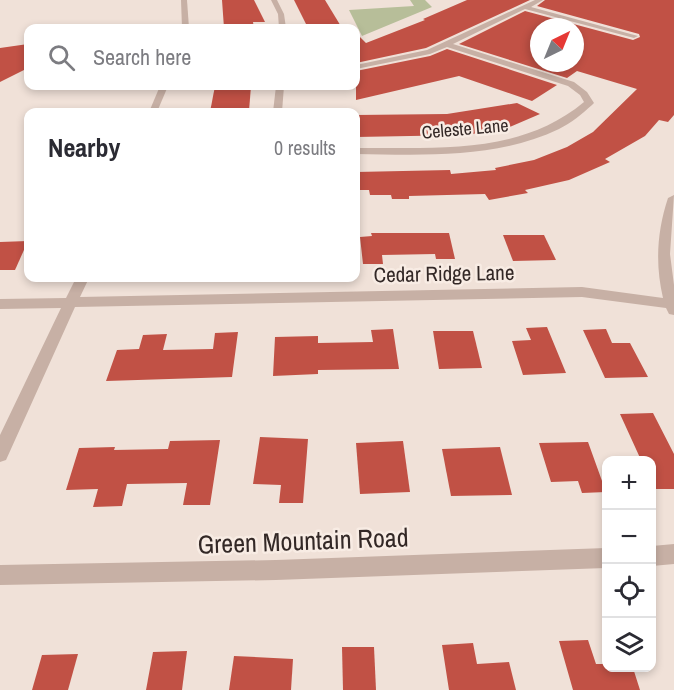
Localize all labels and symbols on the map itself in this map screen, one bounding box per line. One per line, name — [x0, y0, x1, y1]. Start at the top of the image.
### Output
north arrow — [530, 18, 584, 72]
street label: Celeste Lane — [421, 112, 509, 145]
street label: Cedar Ridge Lane — [373, 258, 515, 289]
street label: Green Mountain Road — [197, 519, 409, 562]

